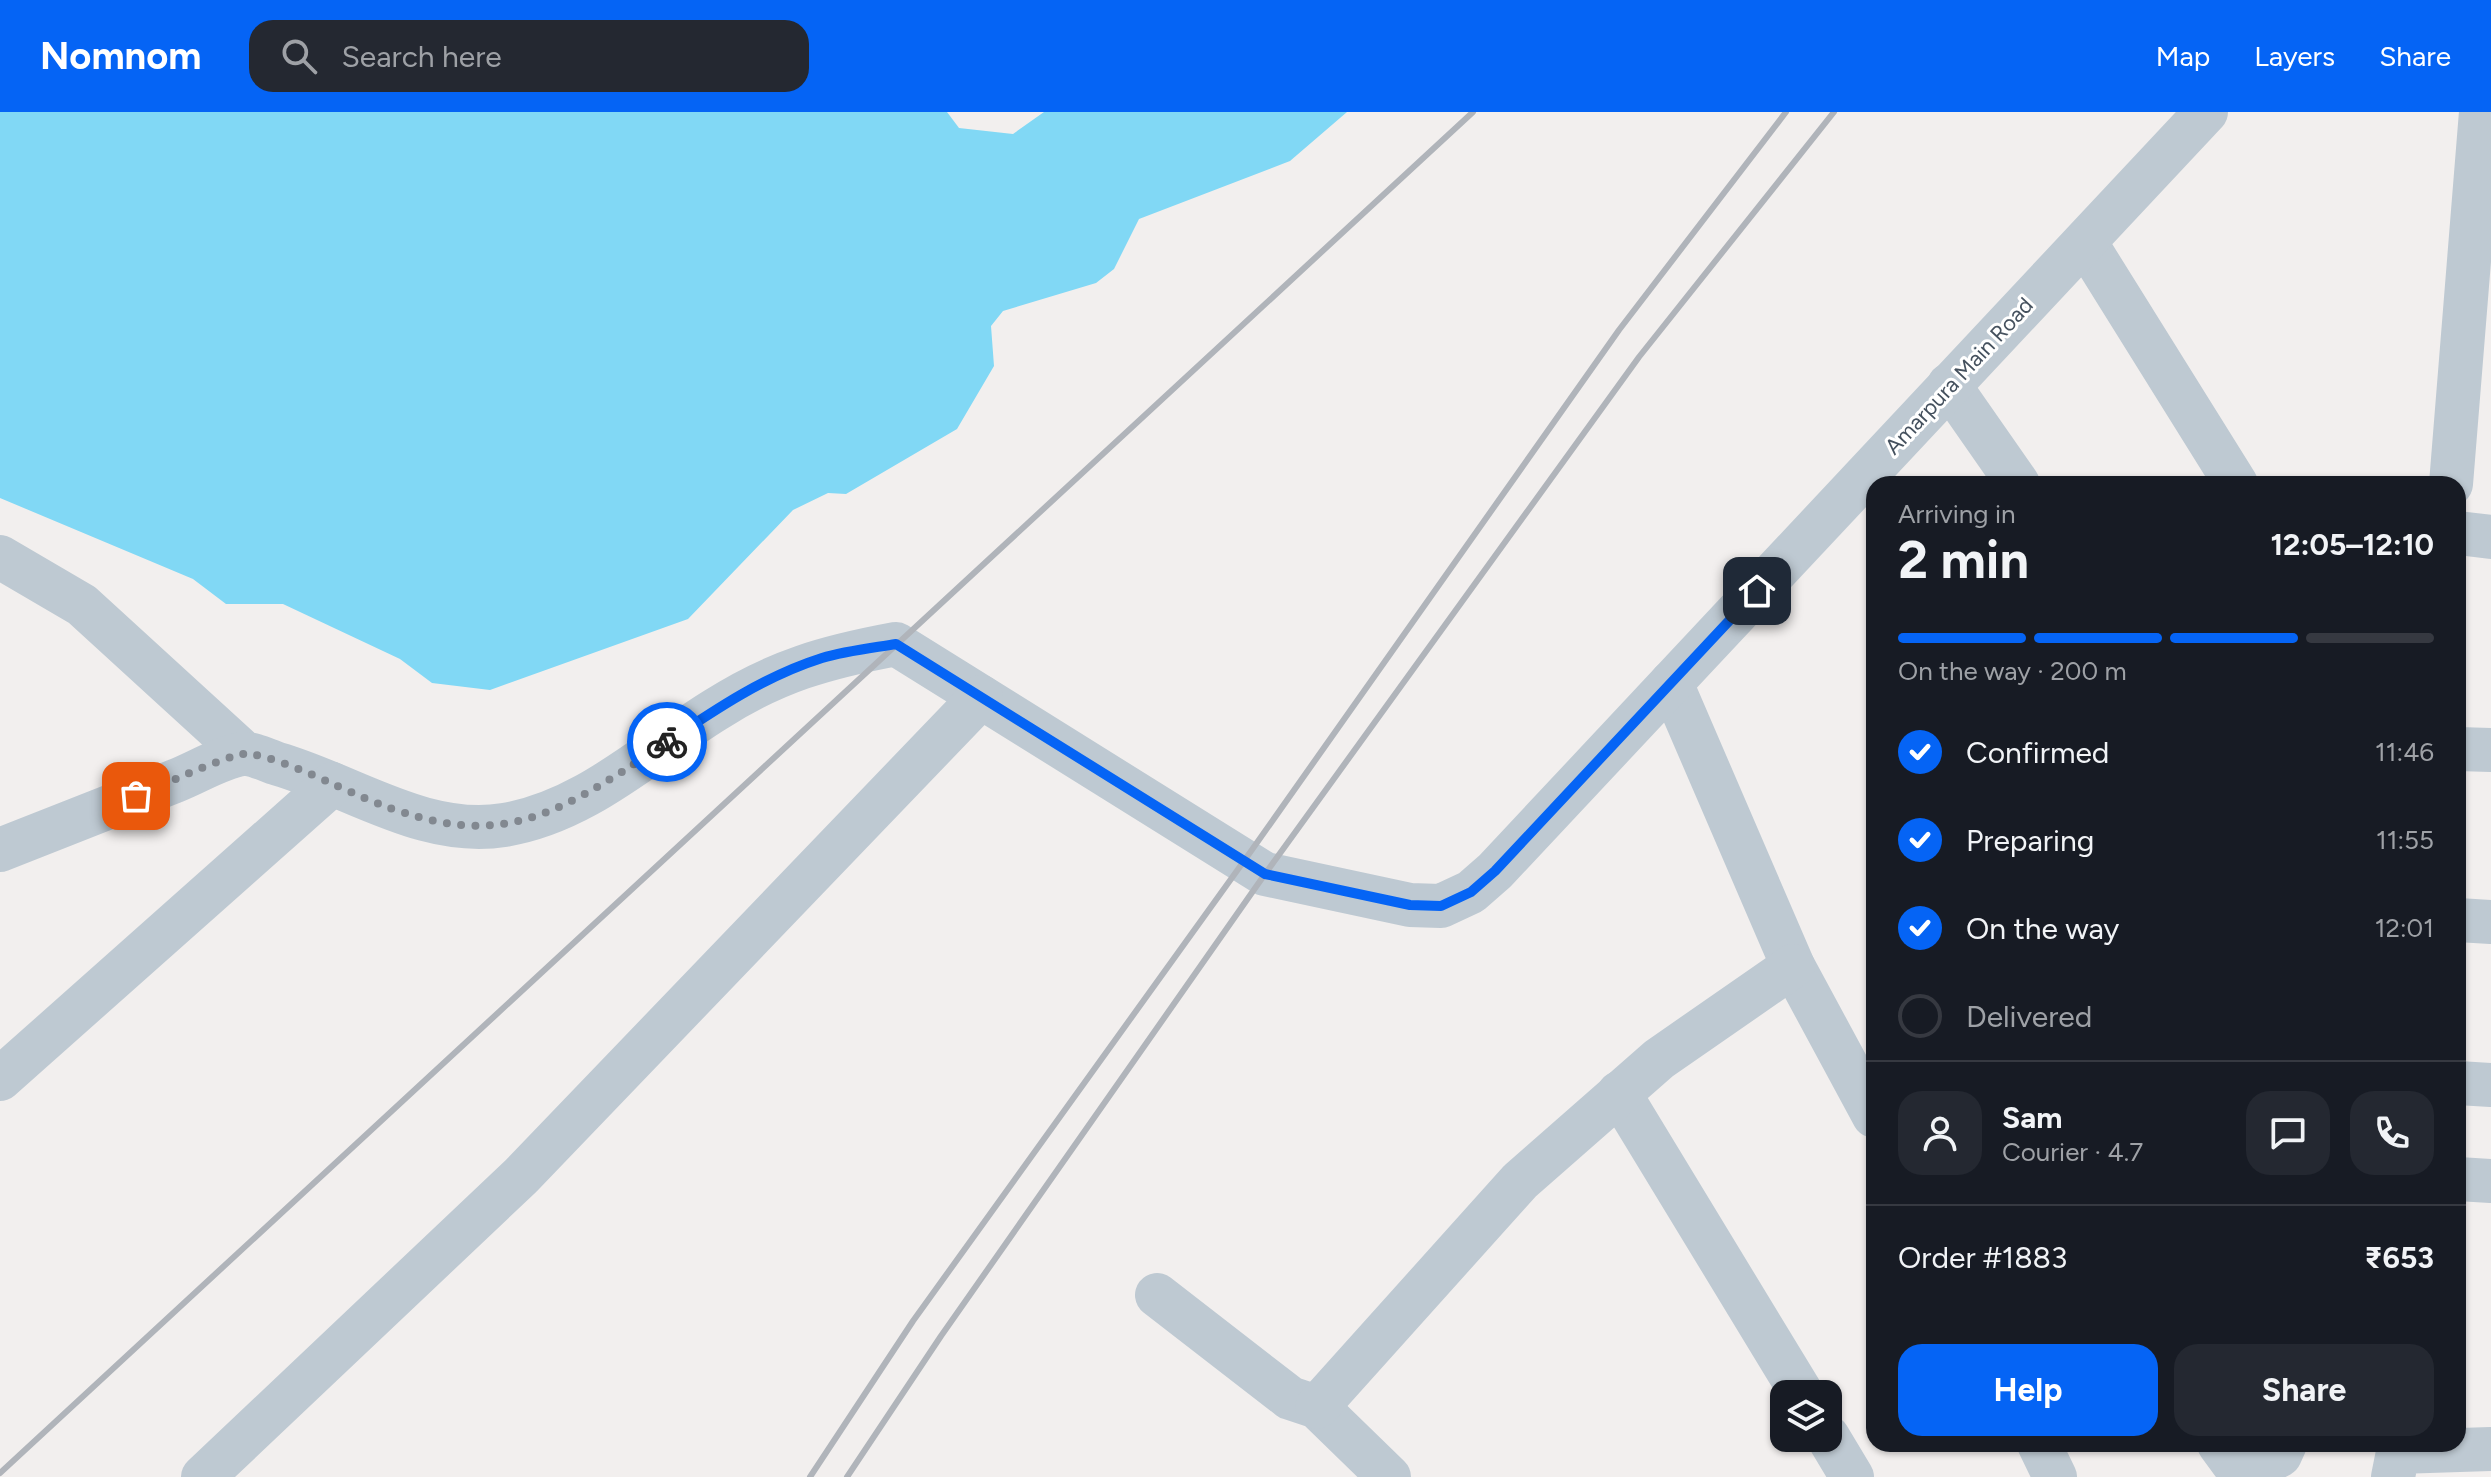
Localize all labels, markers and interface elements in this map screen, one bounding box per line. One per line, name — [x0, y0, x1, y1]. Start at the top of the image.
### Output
search box — [249, 20, 809, 92]
text: Nomnom — [40, 33, 201, 79]
icon: search — [277, 34, 321, 78]
text: Search here — [341, 38, 502, 75]
text: Map — [2156, 39, 2210, 73]
text: Layers — [2254, 39, 2335, 73]
text: Share — [2379, 39, 2451, 73]
street label: Amarpura Main Road — [1879, 292, 2039, 460]
text: Arriving in — [1898, 498, 2016, 530]
text: 12:05–12:10 — [2270, 526, 2434, 563]
text: 2 min — [1898, 529, 2029, 591]
pin — [1723, 557, 1791, 625]
icon: home — [1735, 569, 1779, 613]
text: On the way · 200 m — [1898, 655, 2127, 687]
courier — [627, 702, 707, 782]
icon: bike — [645, 720, 689, 764]
icon: check — [1898, 730, 1942, 774]
text: Confirmed — [1966, 734, 2109, 771]
text: 11:46 — [2375, 736, 2434, 768]
pin — [102, 762, 170, 830]
icon: bag — [114, 774, 158, 818]
icon: check — [1898, 818, 1942, 862]
text: Preparing — [1966, 822, 2094, 859]
text: 11:55 — [2376, 824, 2434, 856]
icon: check — [1898, 906, 1942, 950]
text: On the way — [1966, 910, 2119, 947]
text: 12:01 — [2375, 912, 2434, 944]
text: Delivered — [1966, 998, 2092, 1035]
button: person — [1898, 1091, 1982, 1175]
button: chat — [2246, 1091, 2330, 1175]
button: phone — [2350, 1091, 2434, 1175]
text: Sam — [2002, 1099, 2062, 1136]
text: Courier · 4.7 — [2002, 1136, 2143, 1168]
text: Order #1883 — [1898, 1239, 2067, 1276]
text: ₹653 — [2364, 1239, 2434, 1276]
button: Help — [1898, 1344, 2158, 1436]
button: Share — [2174, 1344, 2434, 1436]
map controls — [1770, 1380, 1842, 1452]
button: layers — [1770, 1380, 1842, 1452]

